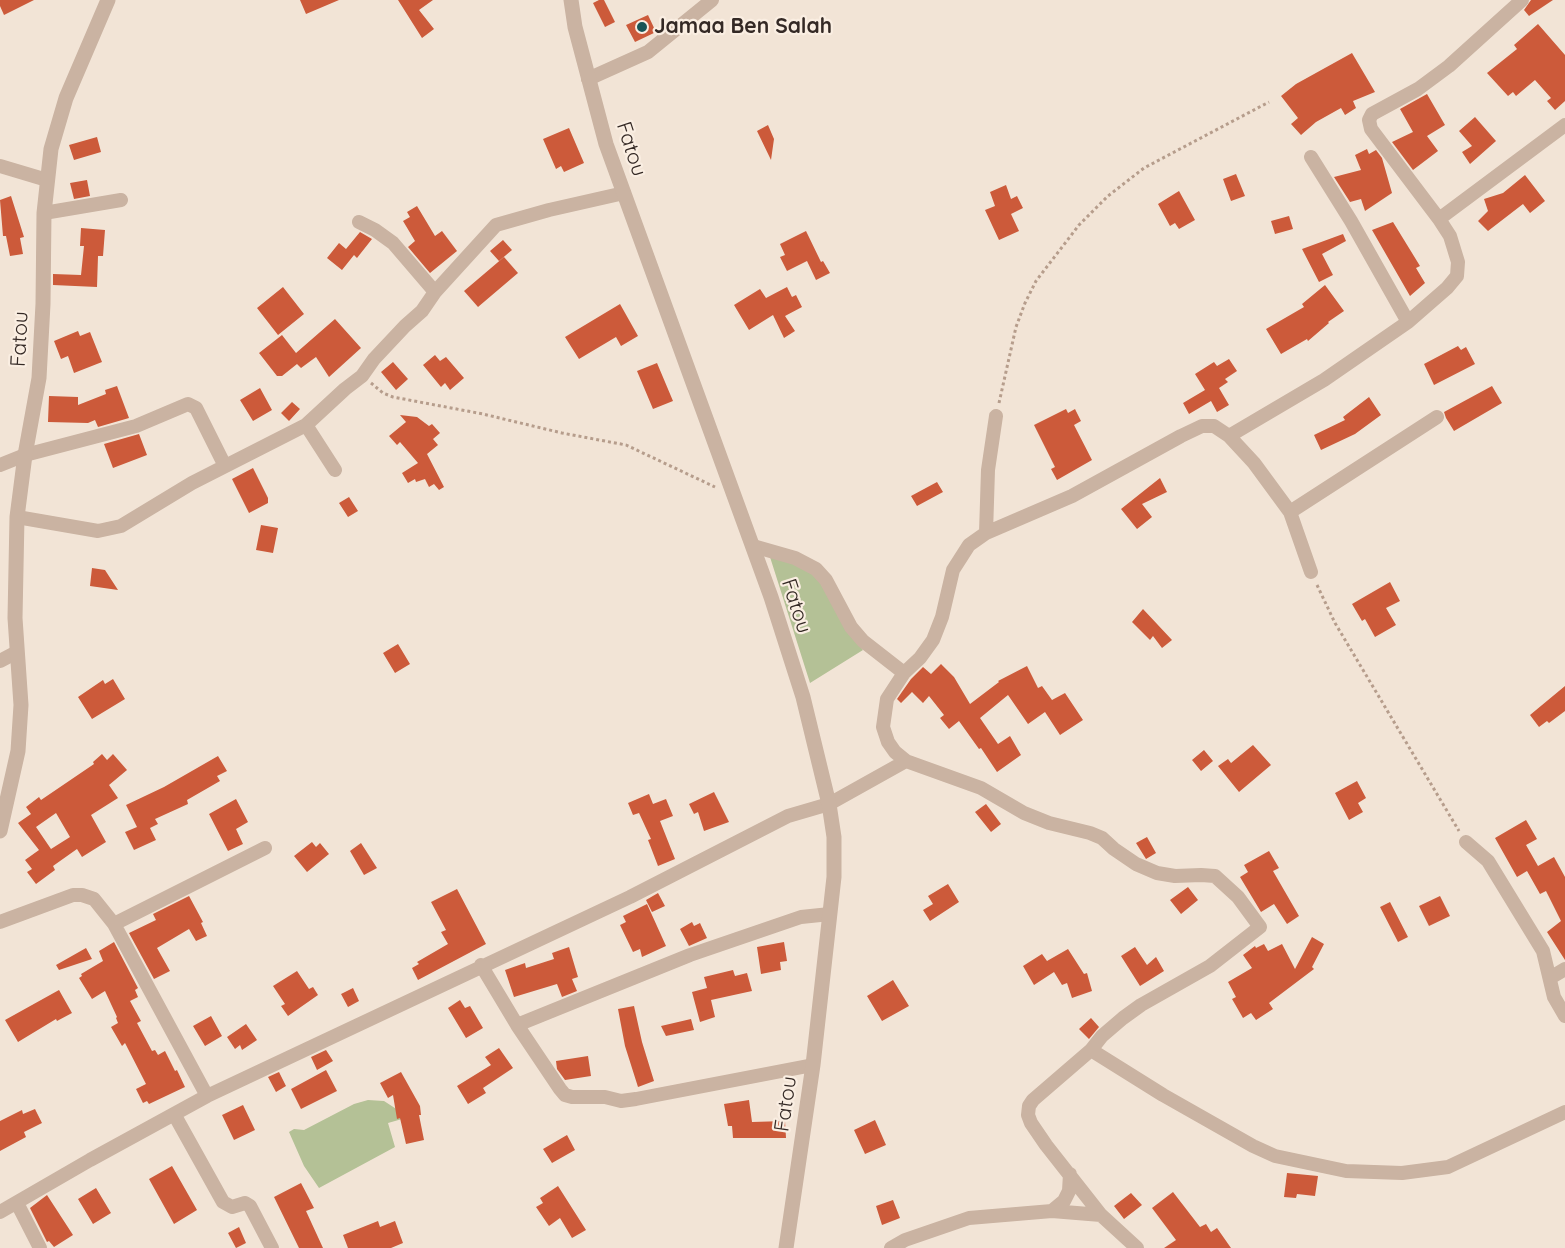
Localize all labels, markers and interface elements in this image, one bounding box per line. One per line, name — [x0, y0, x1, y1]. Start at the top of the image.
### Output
place label: Jamaa Ben Salah — [654, 14, 832, 40]
marker: Jamaa Ben Salah — [635, 20, 649, 34]
street label: Fatou — [610, 119, 652, 179]
street label: Fatou — [6, 310, 34, 368]
street label: Fatou — [775, 576, 817, 636]
street label: Fatou — [770, 1075, 802, 1133]

